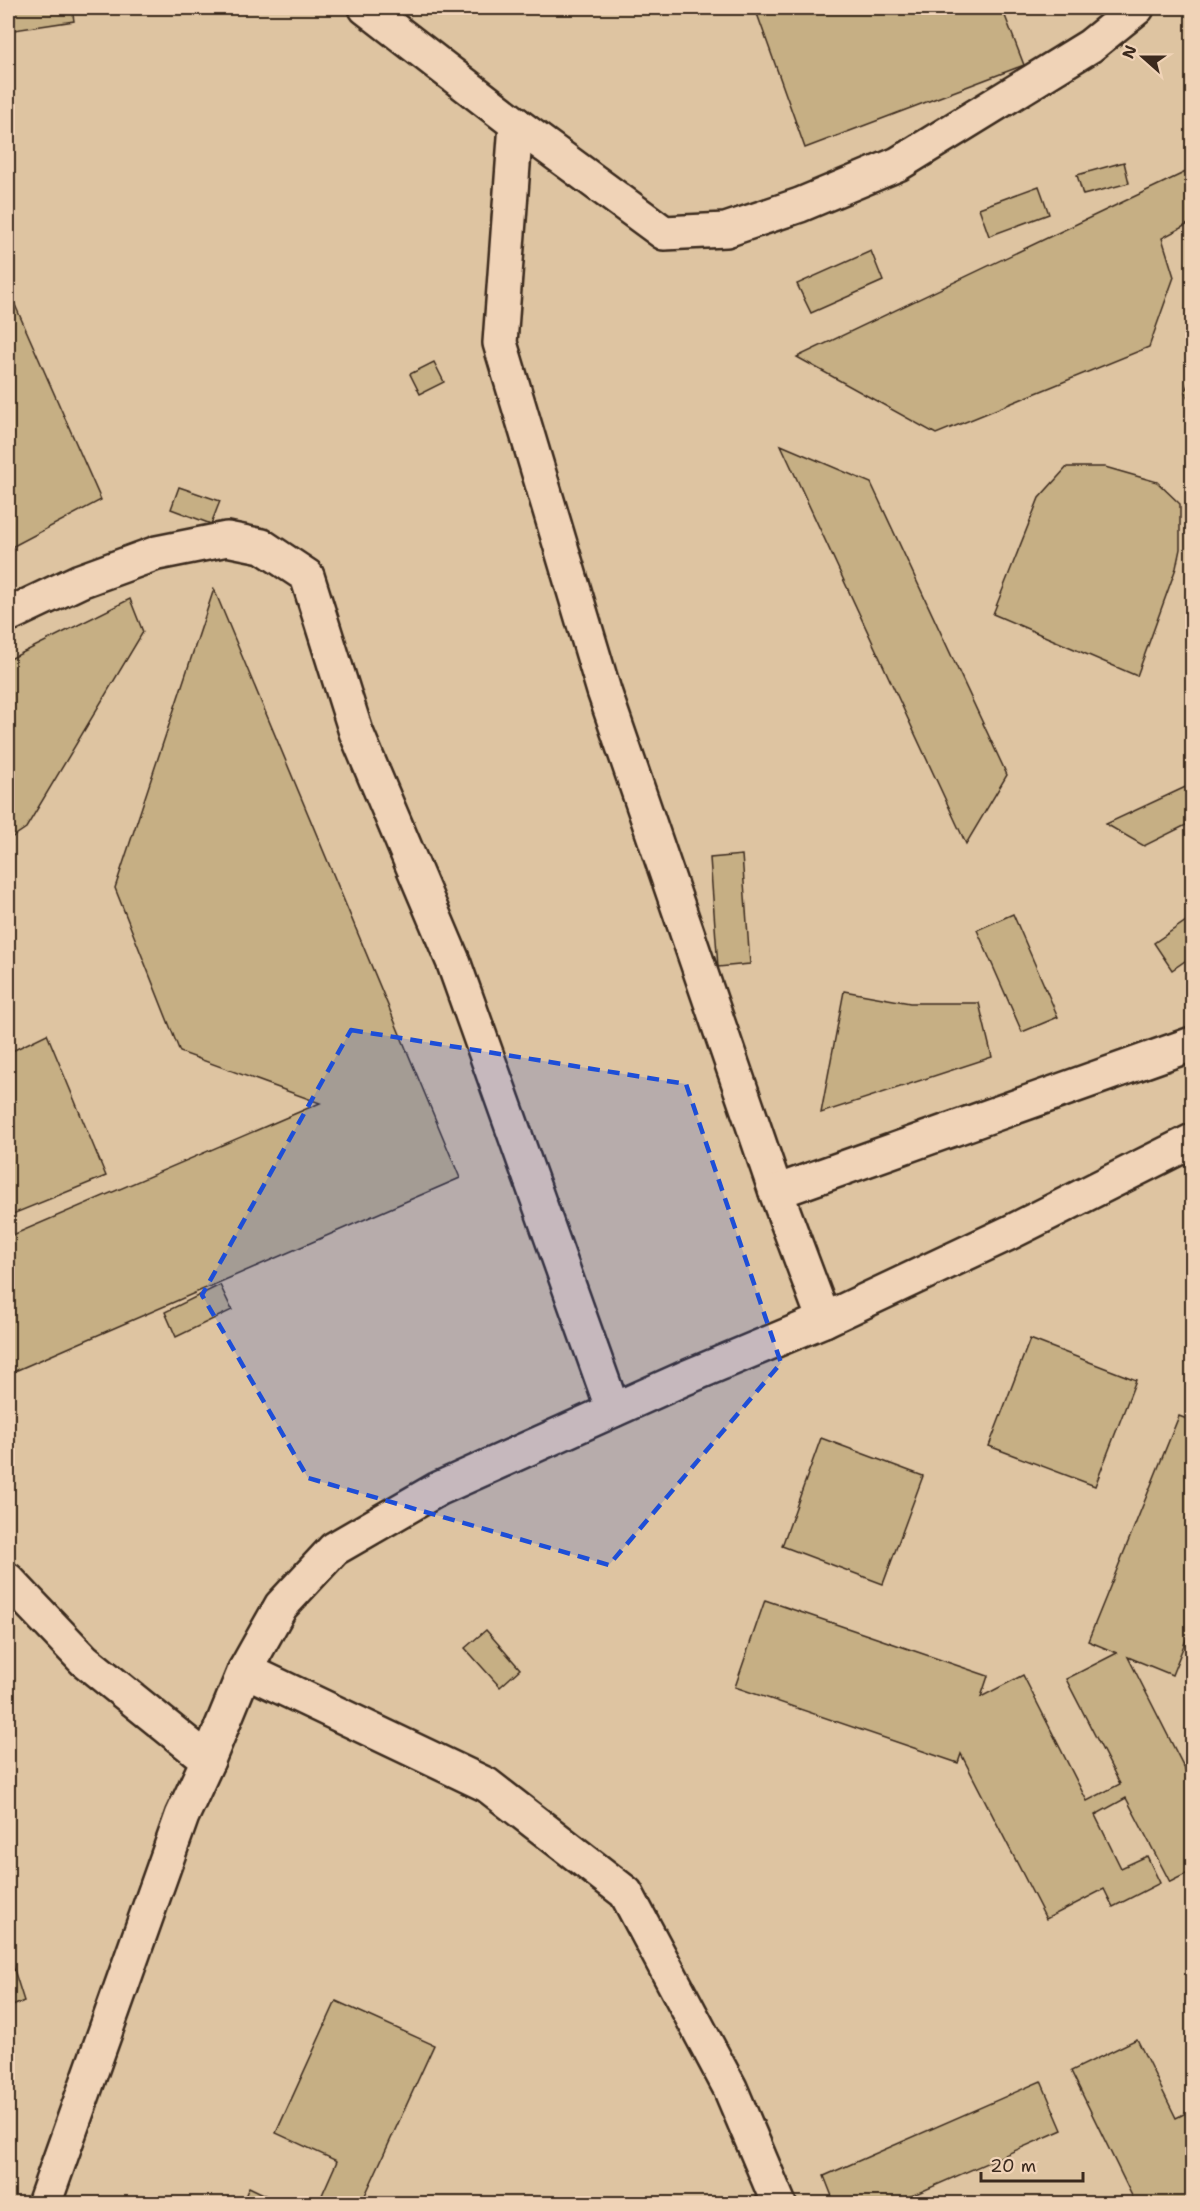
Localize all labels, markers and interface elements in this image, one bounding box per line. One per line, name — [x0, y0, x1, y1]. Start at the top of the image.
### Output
north arrow — [1113, 27, 1173, 87]
text: N — [1117, 42, 1142, 61]
scale bar — [981, 2145, 1083, 2183]
text: 20 m — [990, 2154, 1036, 2178]

